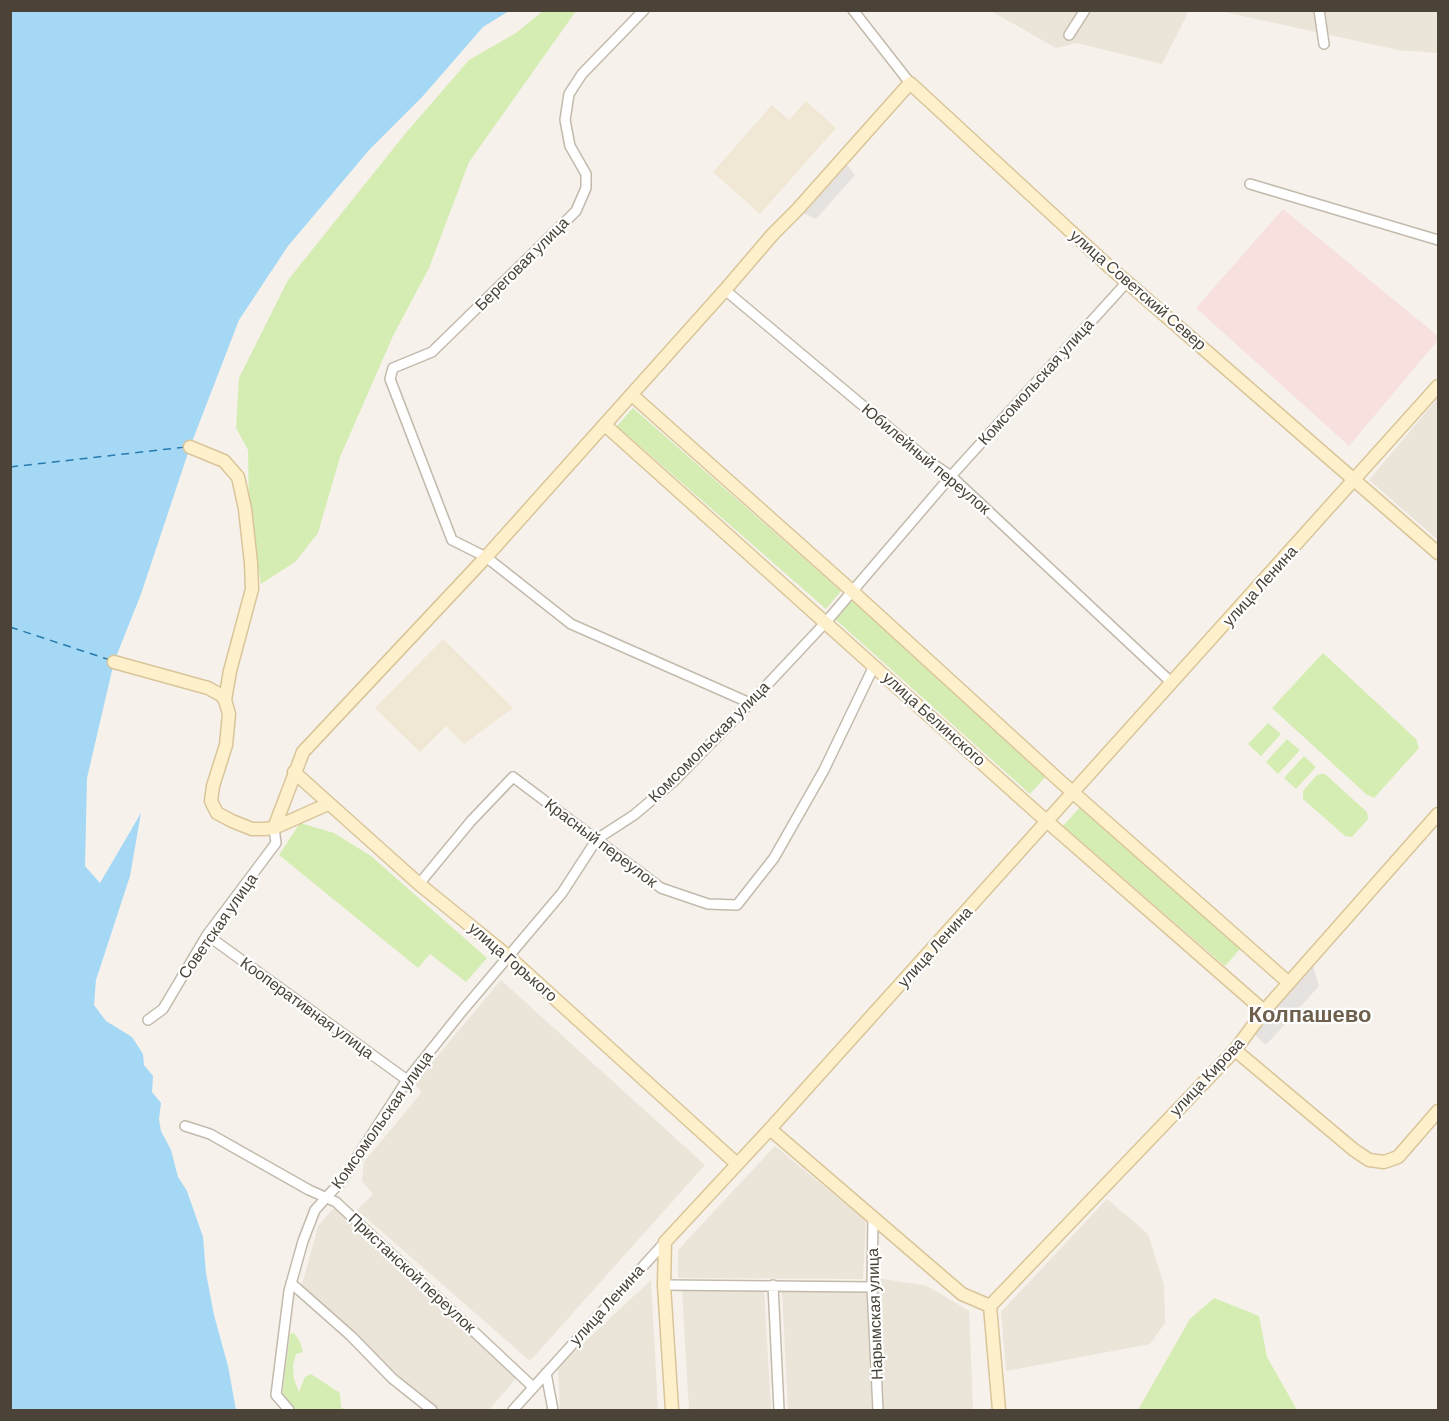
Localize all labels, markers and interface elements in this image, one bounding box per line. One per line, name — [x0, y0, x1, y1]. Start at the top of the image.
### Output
street label: Береговая улица — [471, 213, 573, 315]
street label: улица Советский Север — [1066, 226, 1210, 354]
street label: Комсомольская улица — [974, 315, 1098, 449]
street label: Юбилейный переулок — [858, 400, 994, 518]
street label: улица Ленина — [1219, 542, 1301, 630]
street label: улица Белинского — [879, 668, 989, 770]
street label: Комсомольская улица — [644, 677, 774, 807]
street label: Красный переулок — [541, 794, 661, 892]
street label: Советская улица — [174, 870, 262, 982]
street label: улица Ленина — [894, 903, 976, 991]
street label: улица Горького — [465, 918, 561, 1006]
street label: Кооперативная улица — [236, 953, 378, 1063]
district label: Колпашево — [1248, 1002, 1372, 1028]
street label: улица Кирова — [1166, 1034, 1248, 1120]
street label: Комсомольская улица — [327, 1047, 437, 1193]
street label: Пристанской переулок — [345, 1209, 479, 1337]
street label: Нарымская улица — [863, 1248, 887, 1380]
street label: улица Ленина — [566, 1261, 648, 1349]

